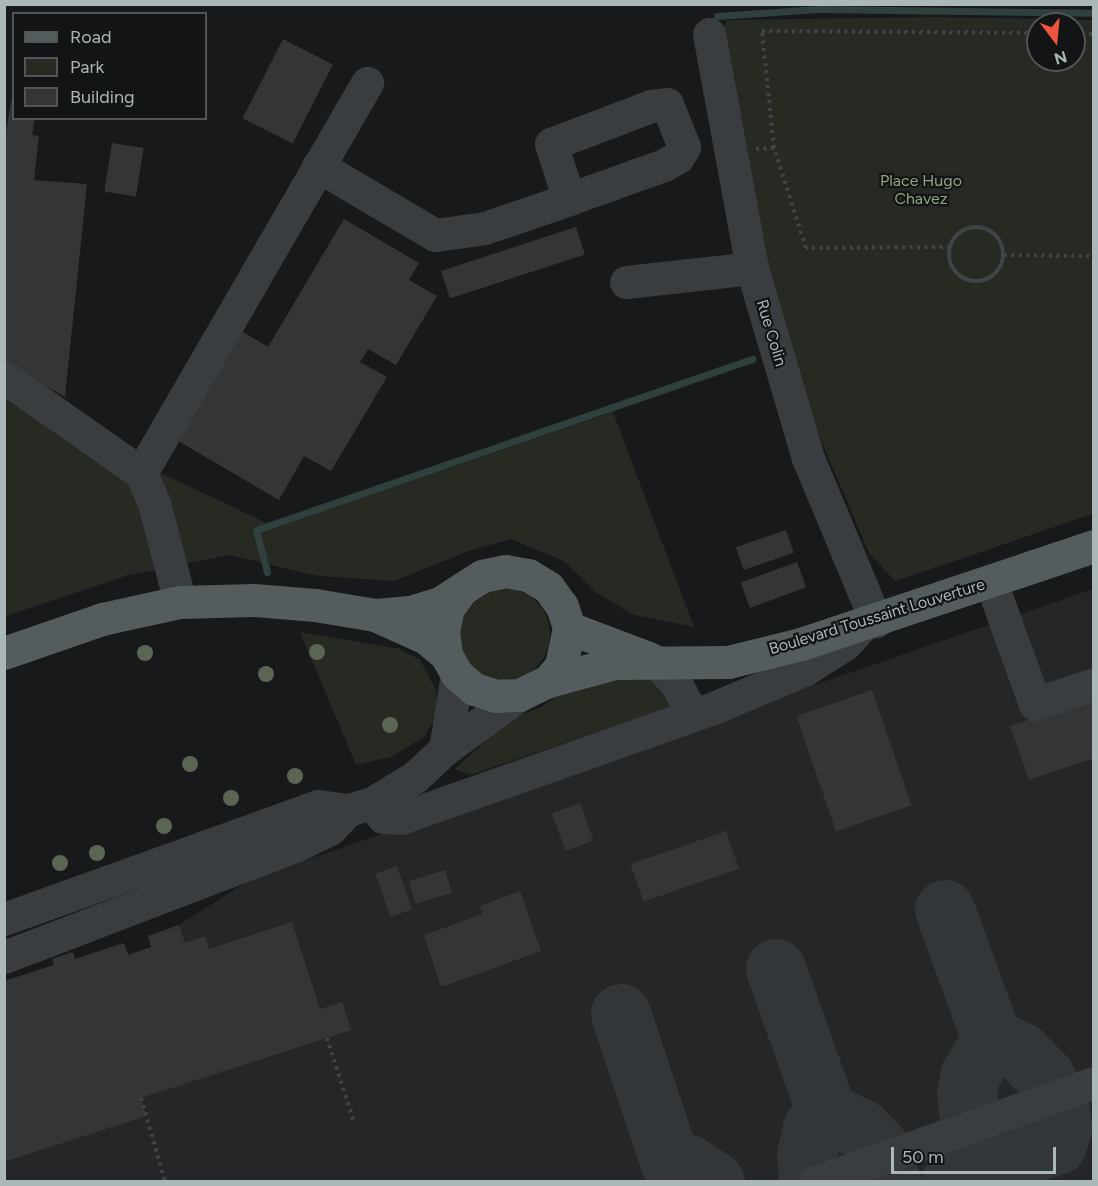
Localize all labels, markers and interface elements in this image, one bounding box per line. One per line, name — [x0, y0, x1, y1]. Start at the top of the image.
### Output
legend — [12, 12, 207, 120]
north arrow — [1026, 12, 1086, 72]
text: Road — [70, 26, 111, 48]
text: N — [1052, 47, 1069, 69]
text: Park — [70, 56, 104, 78]
text: Building — [70, 86, 135, 108]
park label: Place Hugo Chavez — [880, 171, 962, 209]
street label: Rue Colin — [752, 297, 790, 369]
street label: Boulevard Toussaint Louverture — [767, 575, 987, 659]
scale bar — [894, 1135, 1059, 1173]
text: 50 m — [902, 1146, 944, 1168]

